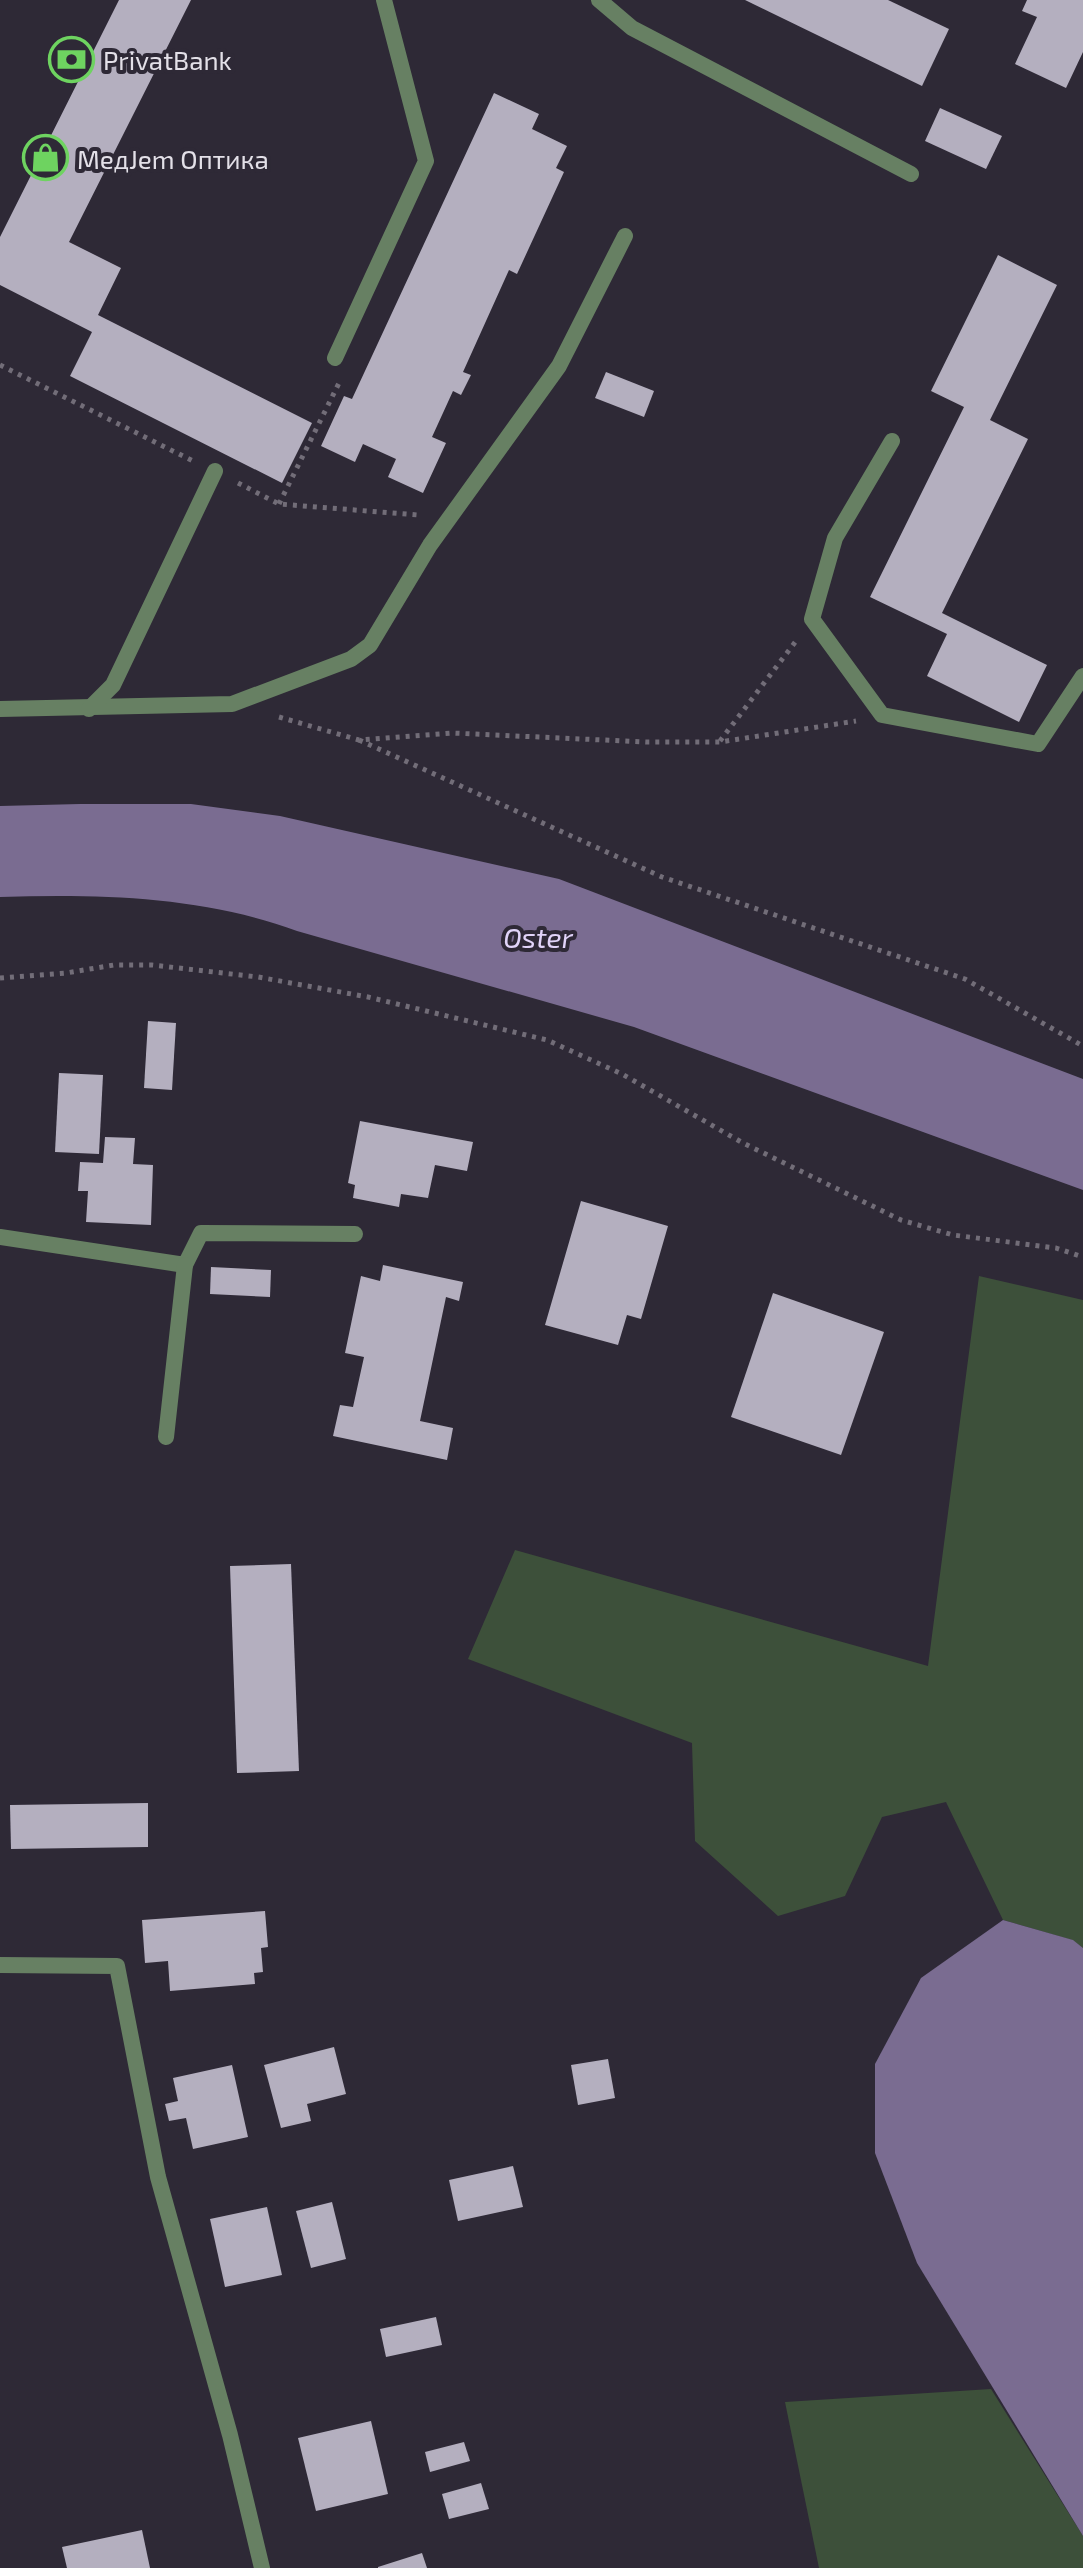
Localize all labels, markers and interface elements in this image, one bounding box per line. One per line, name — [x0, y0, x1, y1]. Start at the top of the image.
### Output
bank icon: PrivatBank — [48, 35, 96, 83]
place label: PrivatBank — [103, 44, 232, 75]
shop icon: МедJem Оптика — [22, 134, 70, 182]
place label: МедJem Оптика — [77, 143, 269, 174]
water label: Oster — [503, 920, 574, 954]

